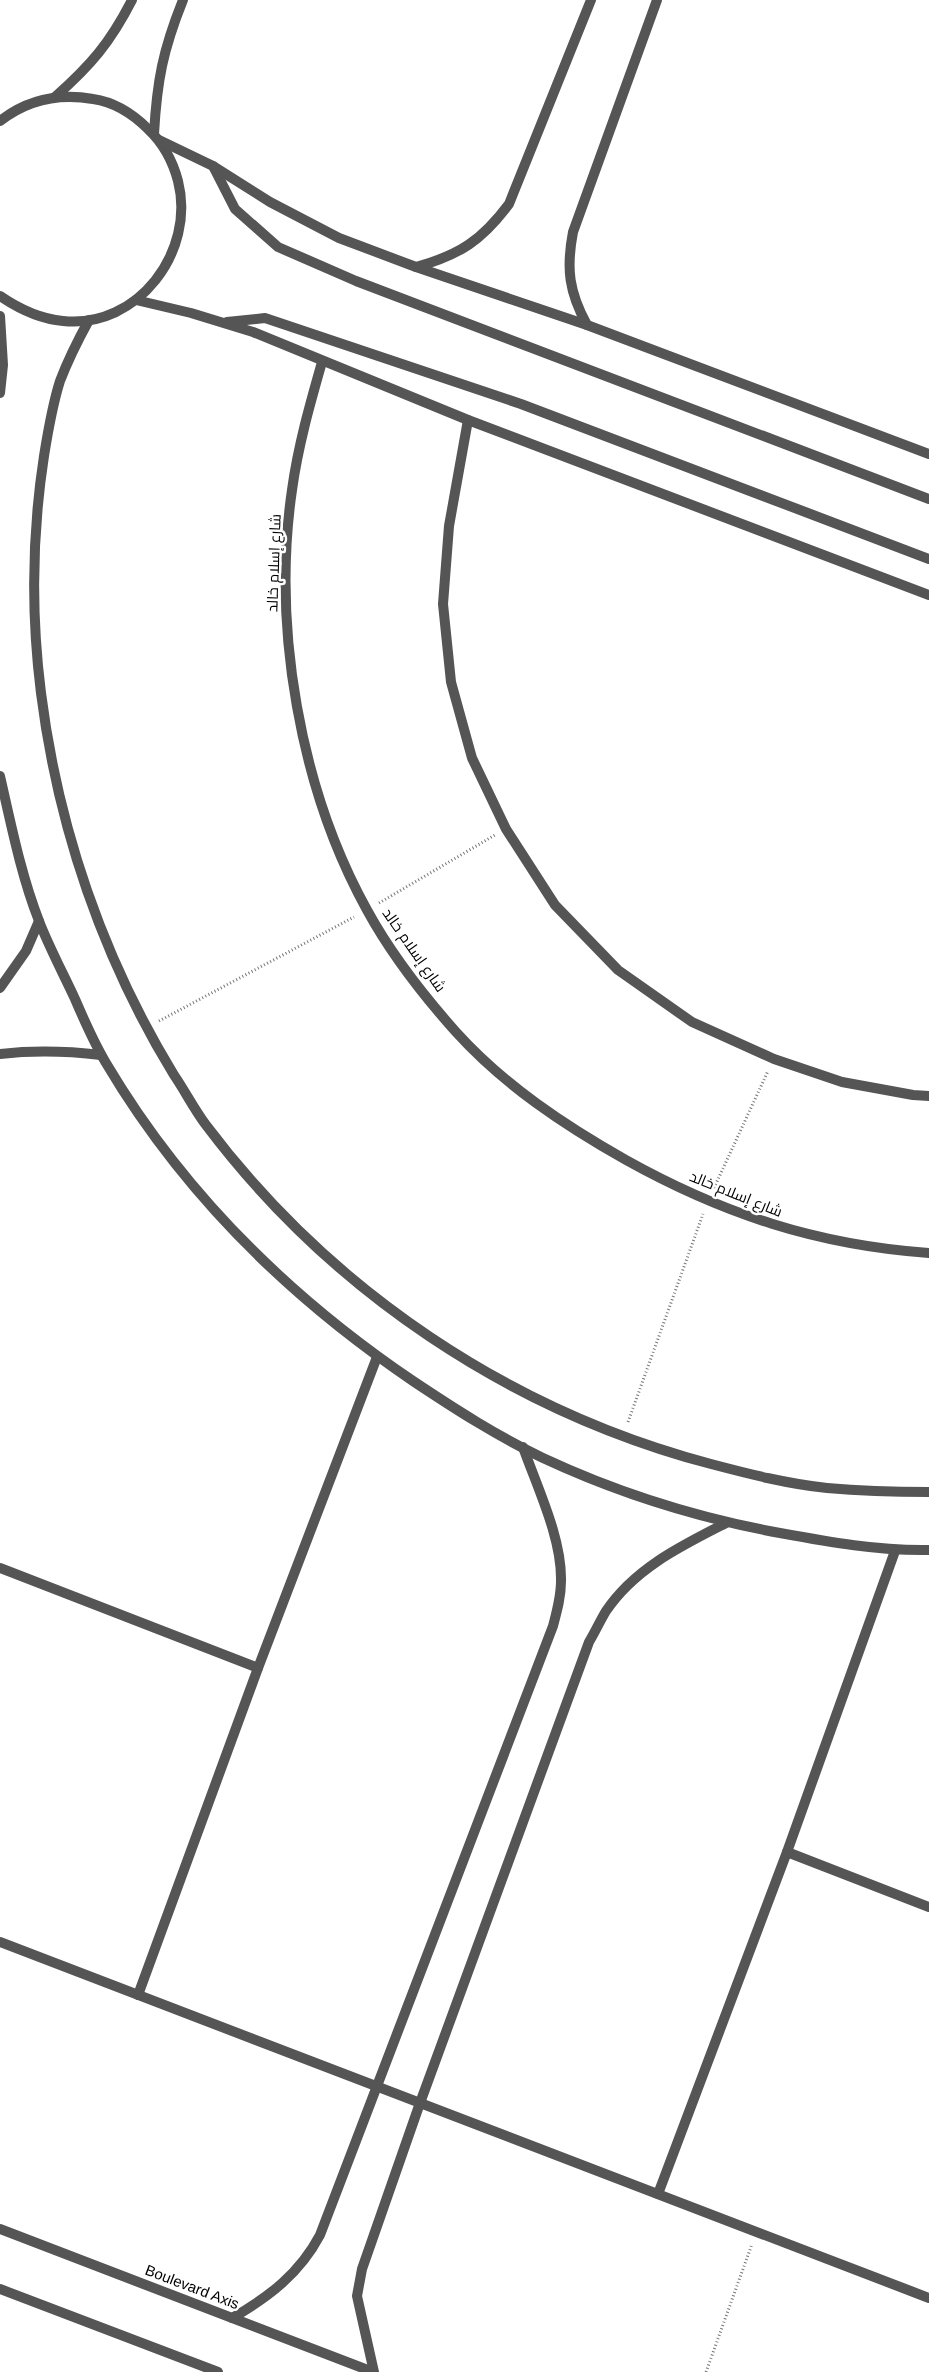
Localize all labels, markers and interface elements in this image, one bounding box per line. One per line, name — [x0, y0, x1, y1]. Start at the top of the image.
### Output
street label: شارع إسلام خالد — [263, 514, 287, 612]
street label: شارع إسلام خالد — [377, 905, 450, 997]
street label: شارع إسلام خالد — [686, 1167, 785, 1223]
street label: Boulevard Axis — [143, 2261, 242, 2312]

